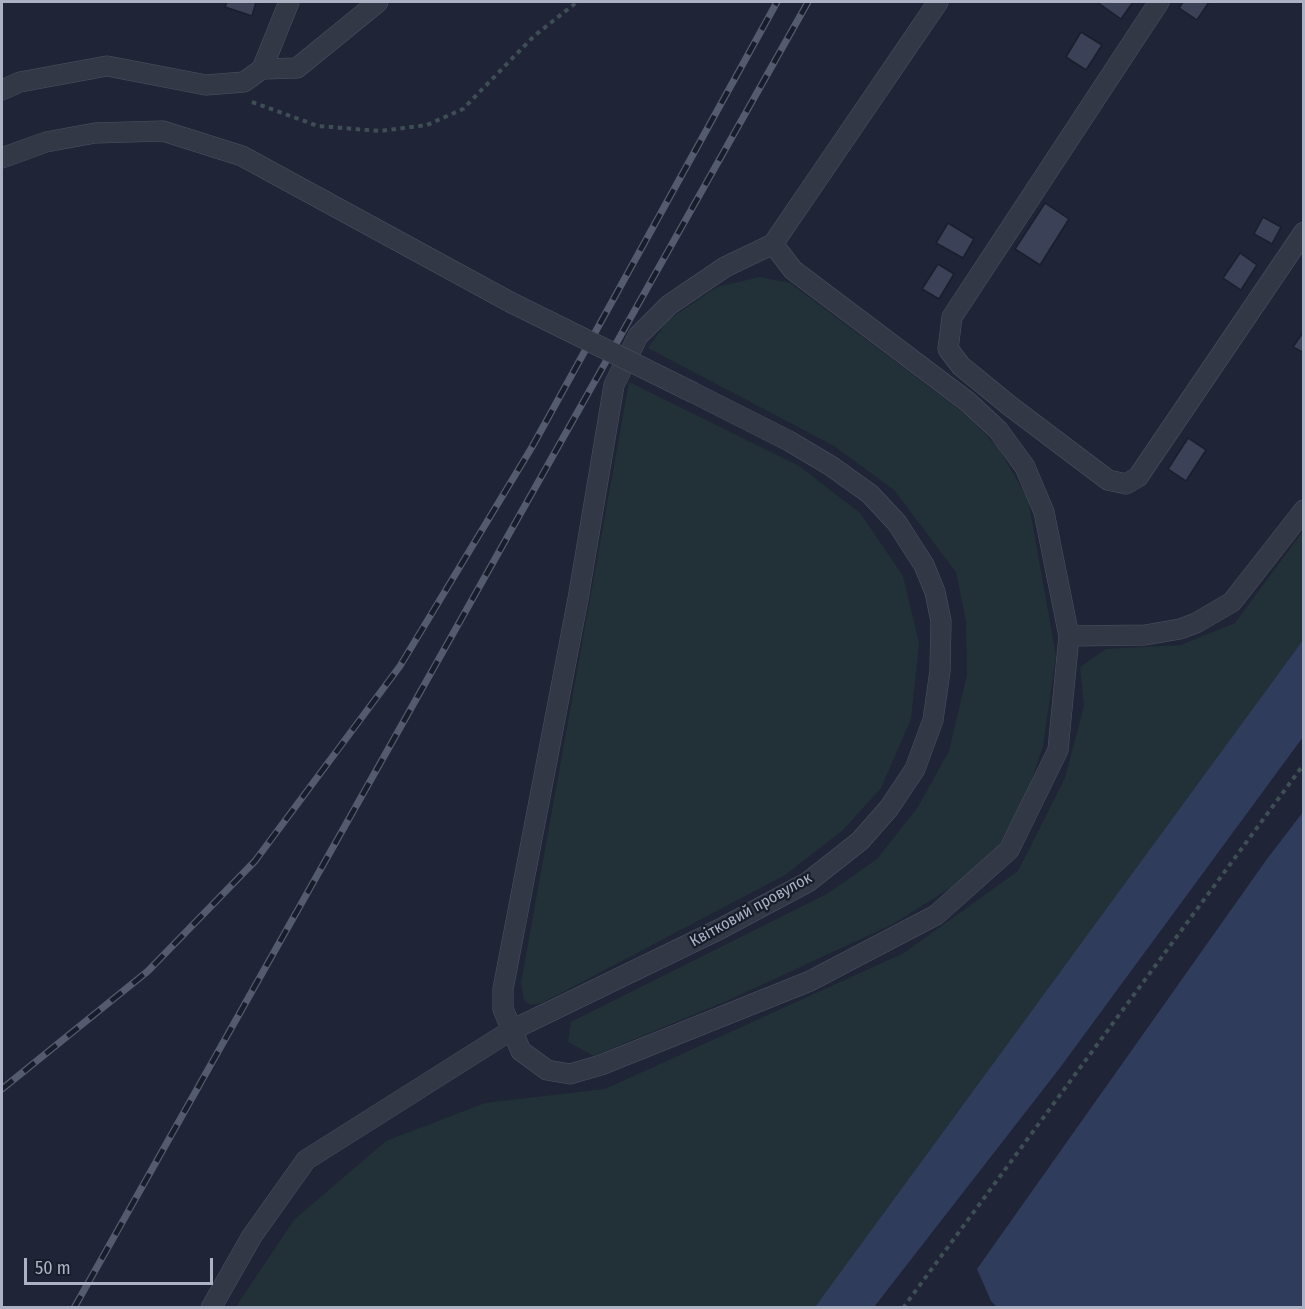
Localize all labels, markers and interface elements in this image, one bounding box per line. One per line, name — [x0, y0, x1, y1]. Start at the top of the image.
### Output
street label: Квітковий провулок — [687, 869, 815, 951]
scale bar — [27, 1246, 216, 1284]
text: 50 m — [35, 1257, 71, 1279]

